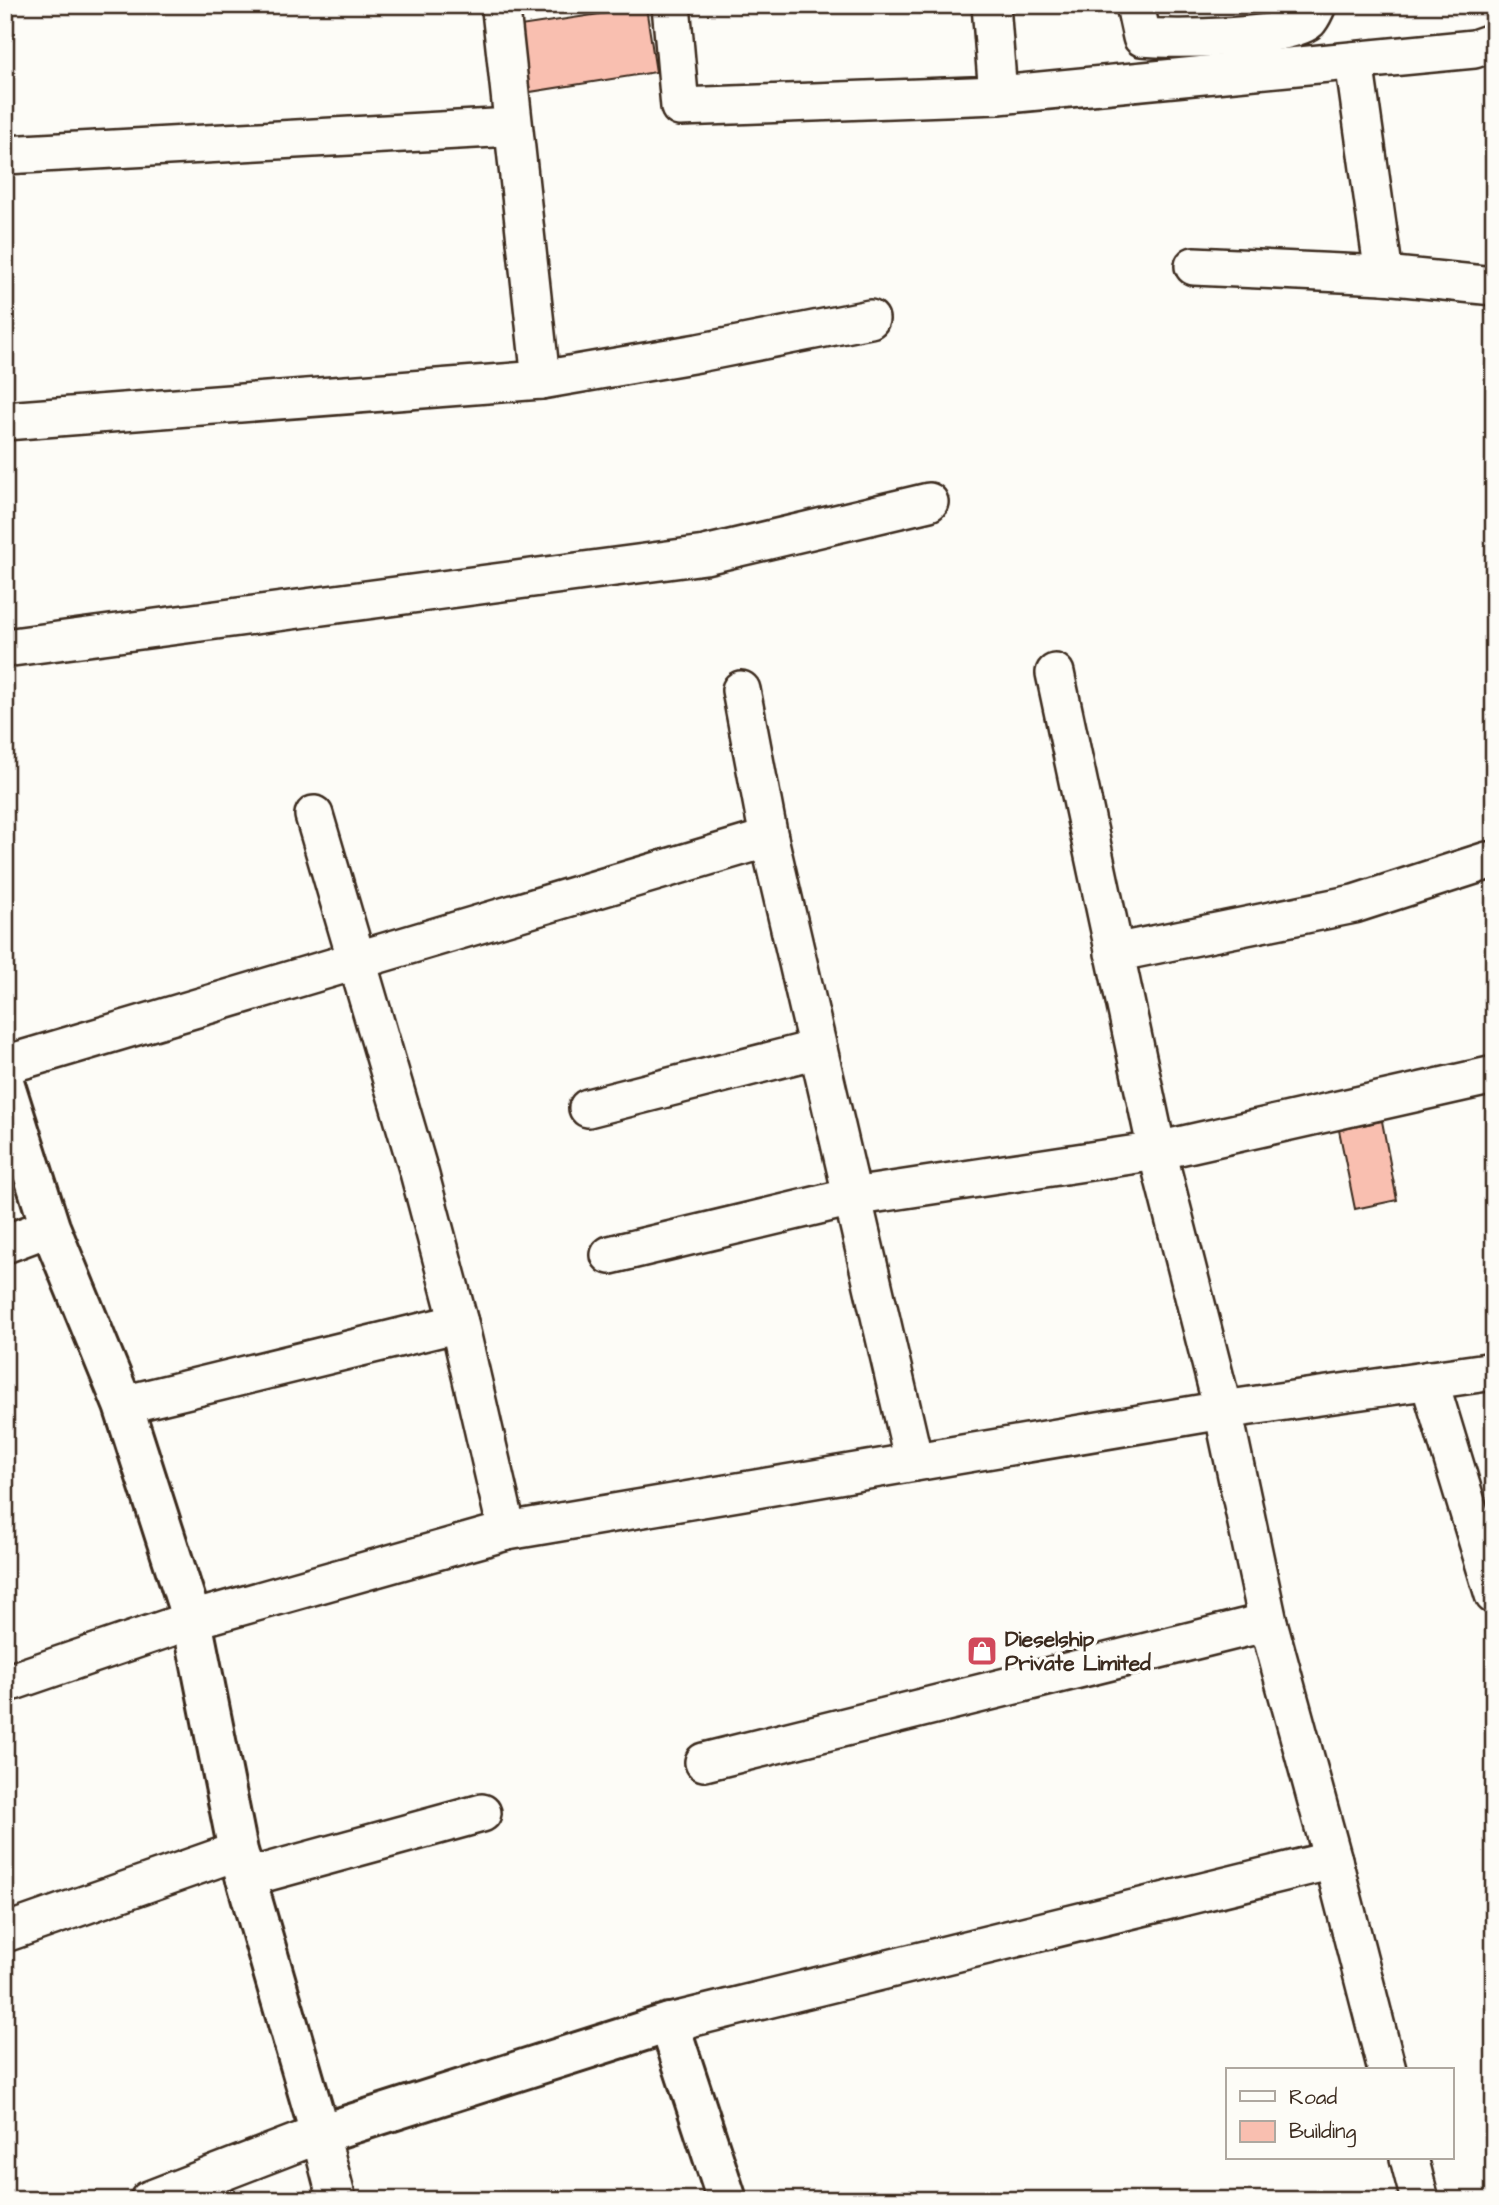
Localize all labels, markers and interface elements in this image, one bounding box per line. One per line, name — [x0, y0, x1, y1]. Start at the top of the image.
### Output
place label: Dieselship Private Limited — [1005, 1625, 1151, 1678]
shop icon: Dieselship Private Limited — [965, 1634, 999, 1668]
legend — [1226, 2068, 1454, 2160]
text: Road — [1289, 2083, 1337, 2112]
text: Building — [1289, 2117, 1357, 2148]

